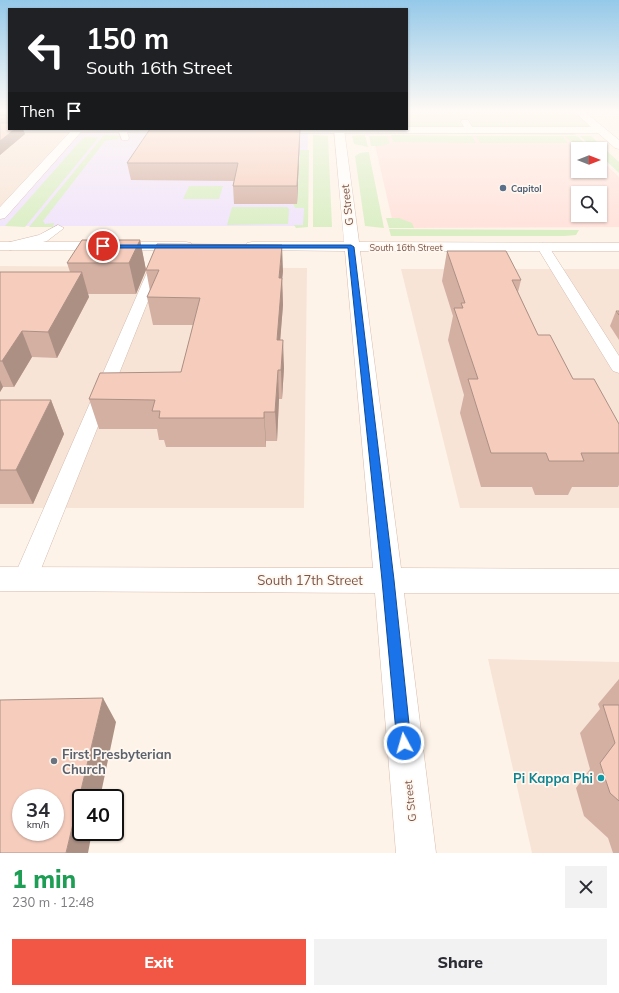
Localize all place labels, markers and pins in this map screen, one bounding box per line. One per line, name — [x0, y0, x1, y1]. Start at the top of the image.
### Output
marker: Capitol — [498, 183, 508, 193]
place label: Capitol — [511, 183, 542, 194]
pin — [86, 229, 120, 263]
place label: First Presbyterian Church — [62, 746, 172, 777]
marker: First Presbyterian Church — [49, 756, 59, 766]
place label: Pi Kappa Phi — [513, 770, 593, 786]
marker: Pi Kappa Phi — [596, 773, 606, 783]

